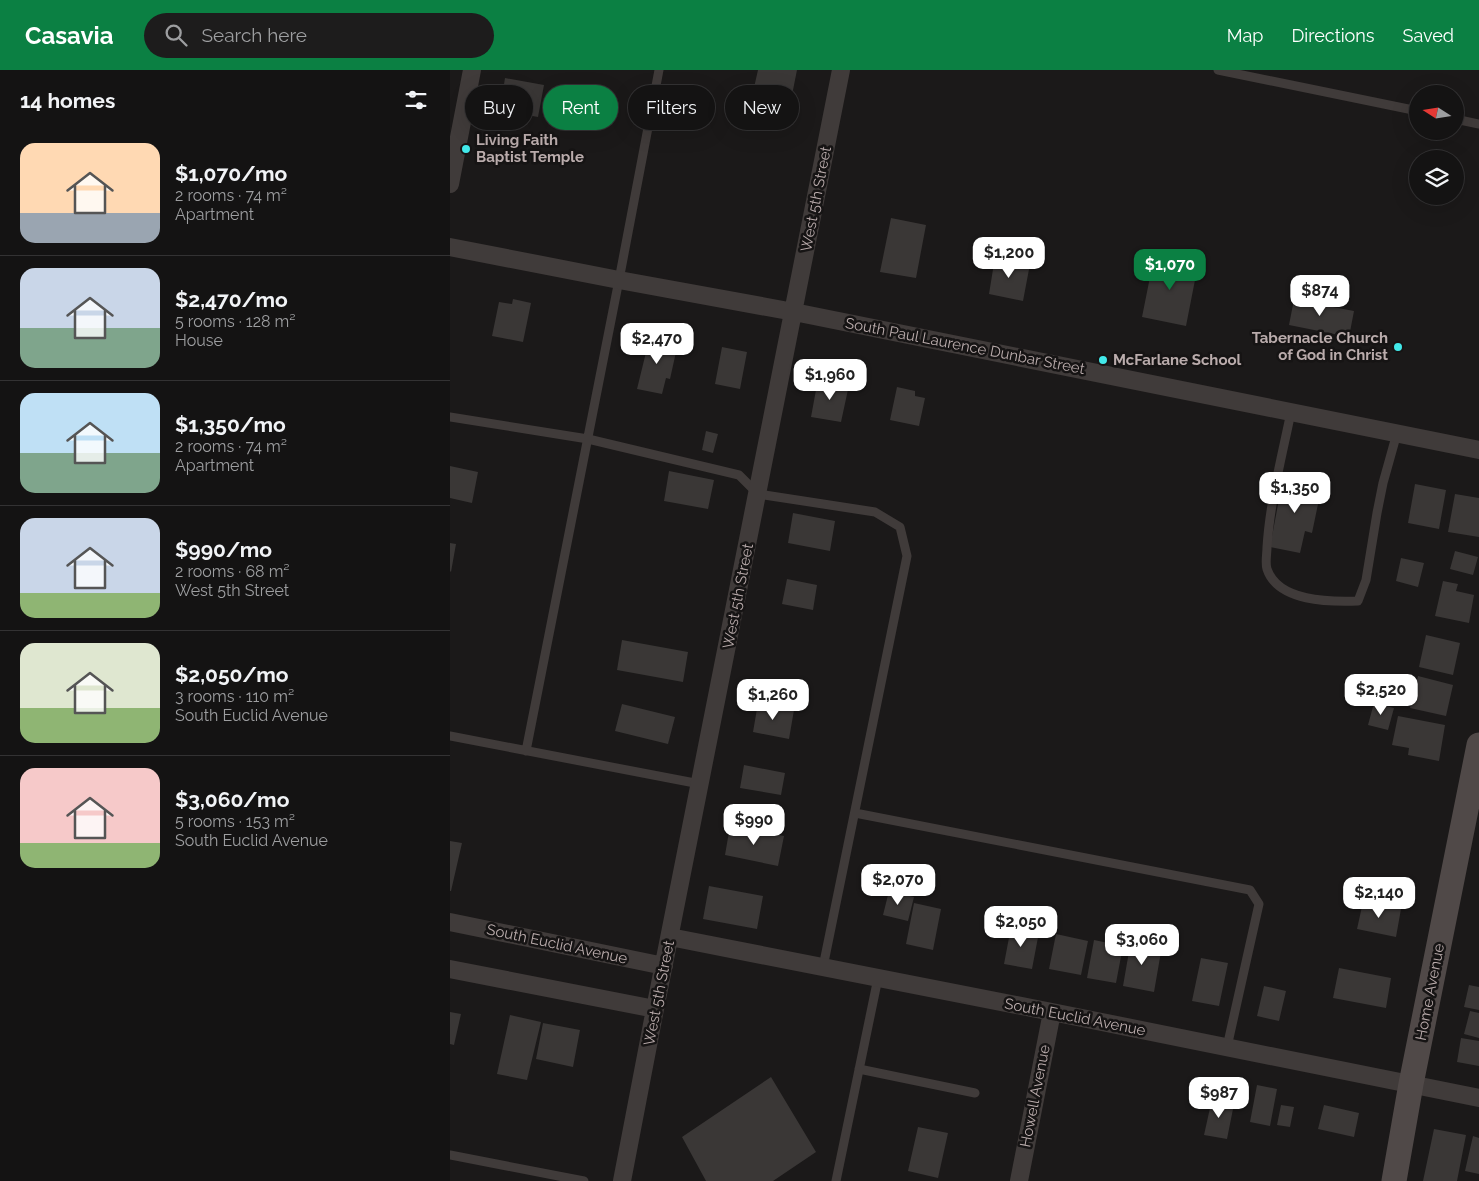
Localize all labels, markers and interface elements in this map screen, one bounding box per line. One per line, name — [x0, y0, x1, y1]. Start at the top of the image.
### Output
search box — [144, 13, 494, 58]
text: Casavia — [25, 21, 114, 50]
icon: search — [162, 21, 190, 49]
text: Search here — [202, 24, 307, 46]
text: Map — [1227, 25, 1263, 46]
text: Directions — [1291, 25, 1375, 46]
text: Saved — [1403, 25, 1454, 46]
chip: Buy — [465, 85, 533, 130]
chip: Rent — [543, 85, 618, 130]
chip: Filters — [628, 85, 715, 130]
chip: New — [725, 85, 799, 130]
north arrow — [1409, 85, 1464, 140]
map controls — [1409, 85, 1464, 205]
icon: filters — [402, 86, 430, 114]
text: 14 homes — [20, 88, 115, 113]
place label: Living Faith Baptist Temple — [476, 131, 584, 166]
marker: Living Faith Baptist Temple — [460, 143, 472, 155]
street label: West 5th Street — [797, 145, 835, 253]
button: layers — [1409, 150, 1464, 205]
text: $1,070/mo — [175, 161, 287, 186]
icon: home — [60, 163, 120, 223]
text: 2 rooms · 74 m² — [175, 186, 287, 205]
text: Apartment — [175, 205, 254, 224]
pin: $1,200 — [968, 236, 1050, 279]
text: $1,200 — [984, 243, 1034, 262]
pin: $1,070 — [1129, 248, 1211, 291]
text: $1,070 — [1145, 255, 1195, 274]
pin: $874 — [1290, 274, 1350, 317]
text: $874 — [1301, 281, 1339, 300]
text: $2,470/mo — [175, 287, 288, 312]
icon: home — [60, 288, 120, 348]
text: 5 rooms · 128 m² — [175, 312, 295, 331]
street label: South Paul Laurence Dunbar Street — [844, 314, 1086, 378]
pin: $2,470 — [616, 322, 698, 365]
text: $2,470 — [632, 329, 682, 348]
place label: Tabernacle Church of God in Christ — [1252, 329, 1388, 364]
text: House — [175, 331, 223, 350]
marker: Tabernacle Church of God in Christ — [1392, 341, 1404, 353]
place label: McFarlane School — [1113, 351, 1242, 369]
marker: McFarlane School — [1097, 354, 1109, 366]
pin: $1,960 — [789, 358, 871, 401]
text: $1,960 — [805, 365, 855, 384]
text: $1,350/mo — [175, 412, 286, 437]
icon: home — [60, 413, 120, 473]
text: 2 rooms · 74 m² — [175, 437, 287, 456]
text: Apartment — [175, 456, 254, 475]
pin: $1,350 — [1254, 472, 1336, 514]
text: $1,350 — [1270, 478, 1320, 497]
text: $990/mo — [175, 537, 272, 562]
icon: home — [60, 538, 120, 598]
street label: West 5th Street — [719, 542, 757, 650]
text: 2 rooms · 68 m² — [175, 562, 290, 581]
text: West 5th Street — [175, 581, 289, 600]
text: $2,050/mo — [175, 662, 288, 687]
icon: home — [60, 663, 120, 723]
pin: $2,520 — [1340, 674, 1422, 716]
pin: $1,260 — [732, 678, 814, 721]
text: $2,520 — [1356, 680, 1406, 699]
text: $1,260 — [748, 685, 798, 704]
text: 3 rooms · 110 m² — [175, 687, 294, 706]
text: South Euclid Avenue — [175, 706, 328, 725]
text: $3,060/mo — [175, 787, 289, 812]
icon: home — [60, 788, 120, 848]
pin: $990 — [724, 804, 784, 846]
text: $990 — [735, 810, 773, 829]
text: 5 rooms · 153 m² — [175, 812, 295, 831]
text: South Euclid Avenue — [175, 831, 328, 850]
pin: $2,070 — [857, 864, 939, 906]
text: $2,070 — [872, 870, 924, 889]
pin: $2,140 — [1338, 876, 1420, 919]
text: $2,140 — [1354, 883, 1404, 902]
pin: $2,050 — [980, 906, 1062, 948]
text: $2,050 — [995, 912, 1047, 931]
street label: South Euclid Avenue — [485, 920, 629, 968]
pin: $3,060 — [1101, 924, 1183, 966]
text: $3,060 — [1116, 930, 1168, 949]
street label: West 5th Street — [640, 939, 678, 1047]
street label: Home Avenue — [1412, 942, 1448, 1042]
street label: South Euclid Avenue — [1003, 994, 1147, 1040]
street label: Howell Avenue — [1016, 1043, 1054, 1149]
pin: $987 — [1189, 1076, 1249, 1119]
text: $987 — [1200, 1083, 1238, 1102]

